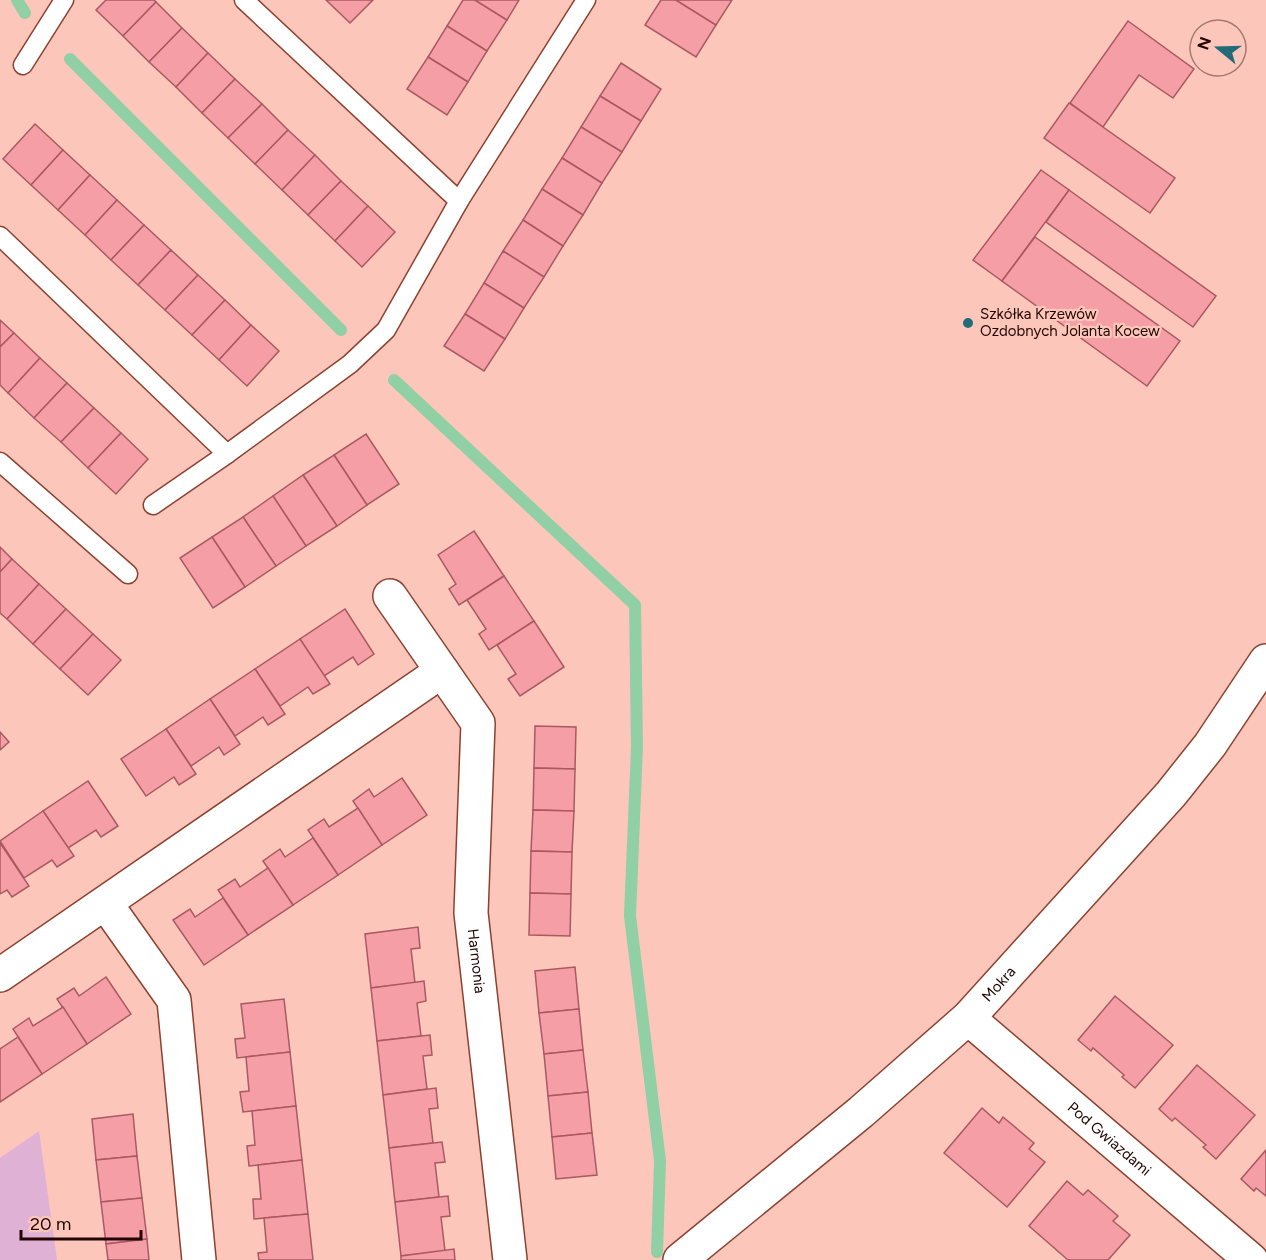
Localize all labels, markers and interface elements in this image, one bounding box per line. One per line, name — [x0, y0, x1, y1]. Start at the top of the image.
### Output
north arrow — [1188, 18, 1248, 78]
text: N — [1193, 34, 1215, 52]
place label: Szkółka Krzewów Ozdobnych Jolanta Kocew — [980, 305, 1160, 340]
marker: Szkółka Krzewów Ozdobnych Jolanta Kocew — [961, 316, 975, 330]
street label: Harmonia — [464, 928, 489, 994]
street label: Mokra — [978, 963, 1019, 1005]
street label: Pod Gwiazdami — [1064, 1098, 1155, 1180]
scale bar — [21, 1203, 141, 1241]
text: 20 m — [30, 1213, 71, 1235]

